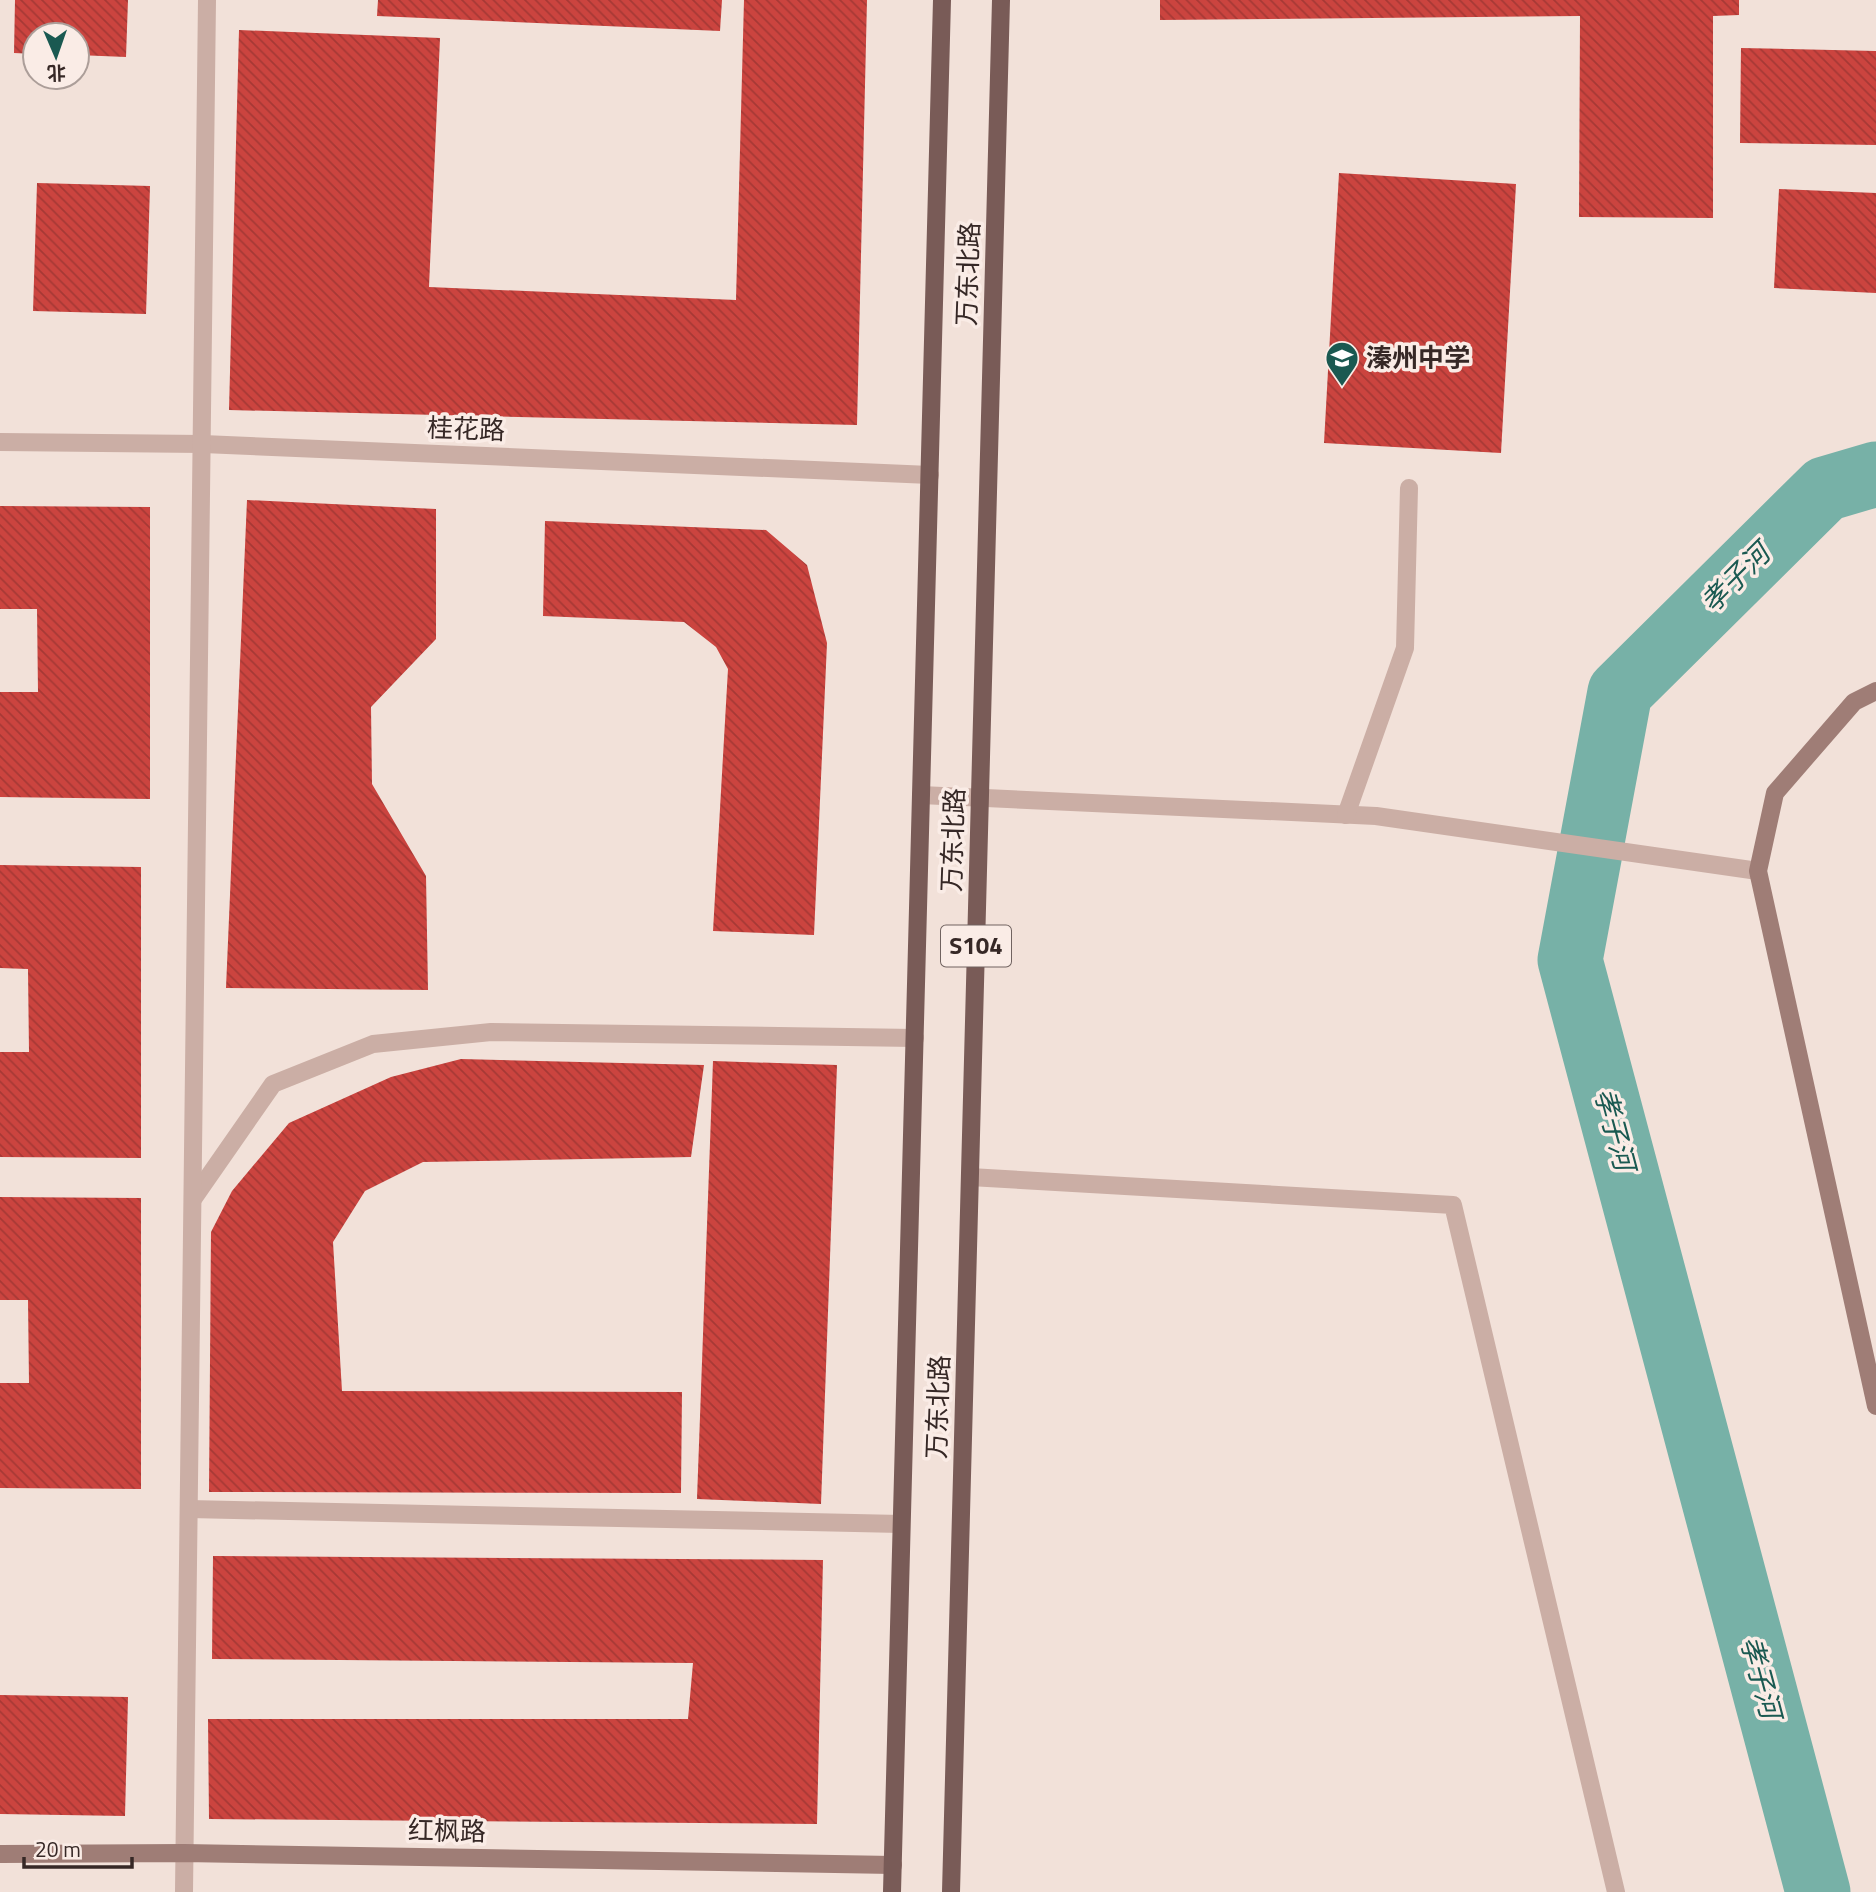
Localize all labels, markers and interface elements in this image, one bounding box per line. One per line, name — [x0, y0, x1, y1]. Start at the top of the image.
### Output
north arrow — [21, 21, 91, 91]
text: 北 — [47, 59, 67, 88]
street label: 万东北路 — [946, 221, 989, 327]
place label: 溱州中学 — [1366, 338, 1470, 377]
school or university icon: 溱州中学 — [1323, 339, 1361, 388]
street label: 桂花路 — [426, 408, 506, 449]
water label: 孝子河 — [1690, 529, 1783, 623]
street label: 万东北路 — [931, 787, 974, 893]
road number: S104 — [941, 926, 1011, 966]
water label: 孝子河 — [1584, 1083, 1648, 1180]
street label: 万东北路 — [916, 1354, 959, 1460]
water label: 孝子河 — [1730, 1631, 1794, 1728]
street label: 红枫路 — [408, 1810, 486, 1851]
scale bar — [24, 1826, 133, 1870]
text: 20 m — [35, 1833, 81, 1865]

